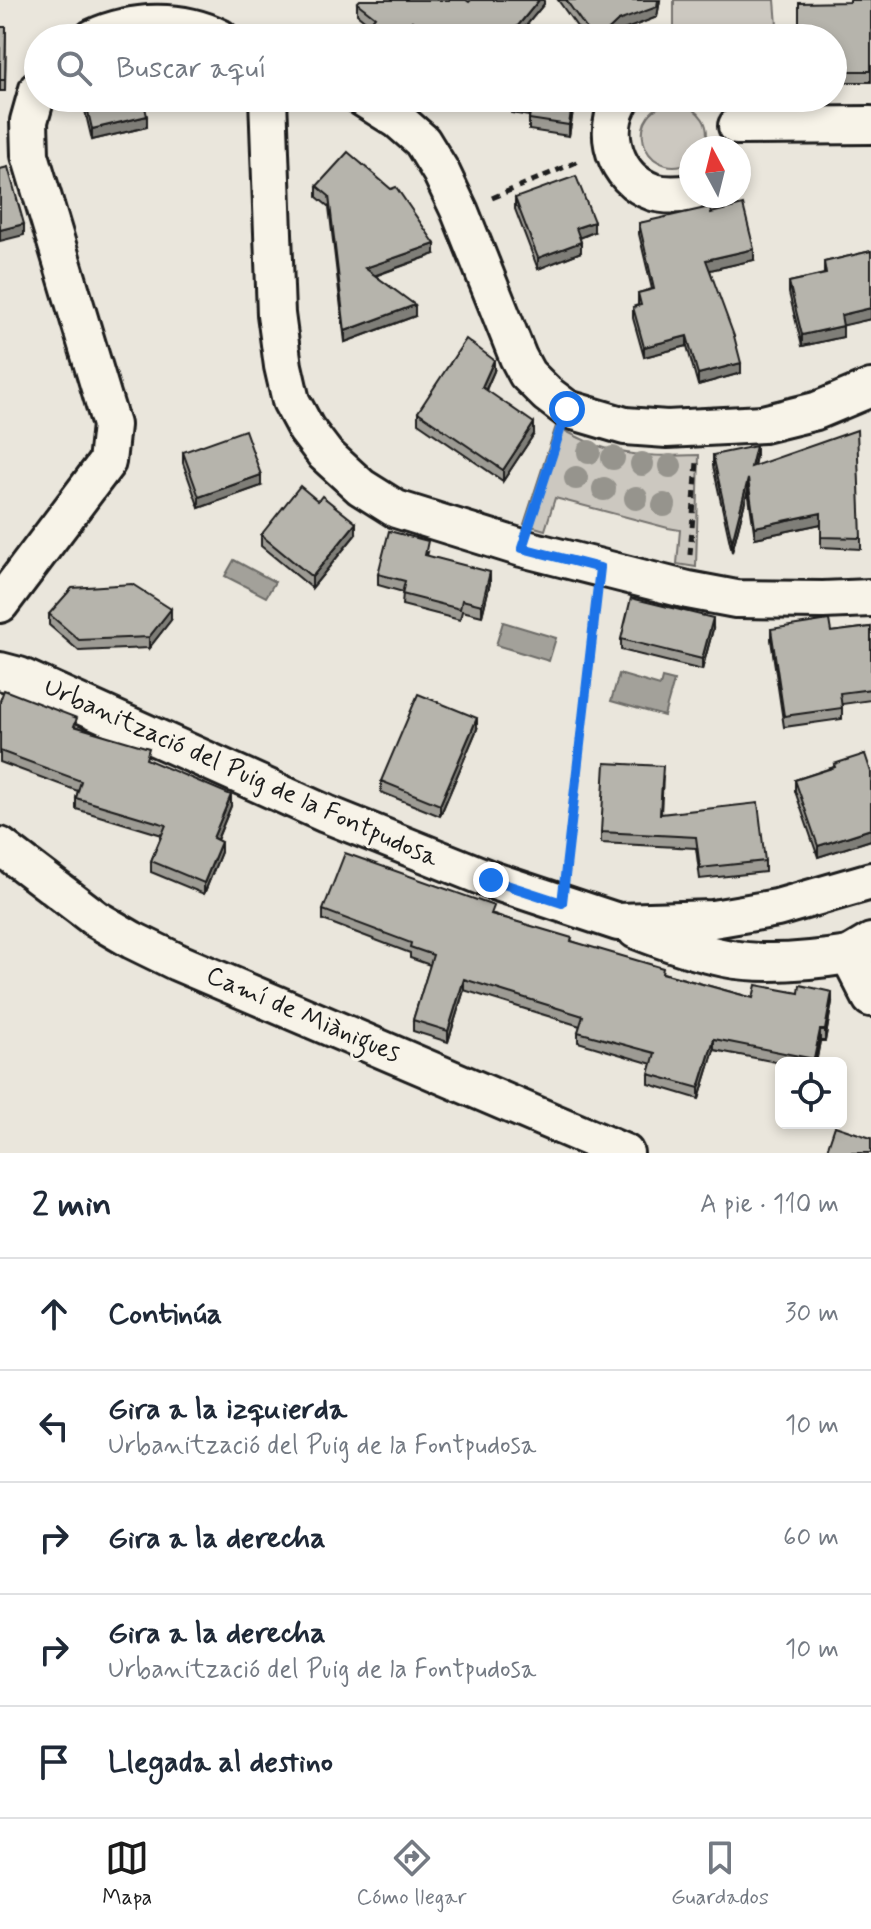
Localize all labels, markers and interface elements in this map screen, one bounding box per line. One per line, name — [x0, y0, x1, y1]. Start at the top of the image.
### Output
search box — [24, 24, 847, 112]
icon: search — [52, 46, 96, 90]
text: Buscar aquí — [116, 49, 267, 88]
north arrow — [679, 136, 751, 208]
route start — [549, 391, 585, 427]
street label: Urbanització del Puig de la Fontpudosa — [38, 670, 444, 876]
route end — [473, 862, 509, 898]
street label: Camí de Miànigues — [200, 959, 405, 1074]
map controls — [775, 1057, 847, 1129]
button: locate — [775, 1057, 847, 1129]
text: 2 min — [32, 1183, 112, 1228]
text: A pie · 110 m — [700, 1188, 839, 1222]
icon: ahead — [32, 1292, 76, 1336]
text: Continúa — [108, 1295, 222, 1334]
text: 30 m — [785, 1297, 839, 1331]
text: Gira a la izquierda — [108, 1390, 347, 1429]
icon: left — [32, 1404, 76, 1448]
text: 10 m — [785, 1409, 839, 1443]
text: Urbanització del Puig de la Fontpudosa — [108, 1429, 536, 1463]
icon: right — [32, 1516, 76, 1560]
text: Gira a la derecha — [108, 1519, 326, 1558]
text: 60 m — [783, 1521, 839, 1555]
text: Gira a la derecha — [108, 1614, 326, 1653]
icon: right — [32, 1628, 76, 1672]
text: 10 m — [785, 1633, 839, 1667]
text: Urbanització del Puig de la Fontpudosa — [108, 1653, 536, 1687]
icon: arrive — [32, 1740, 76, 1784]
text: Llegada al destino — [108, 1743, 333, 1782]
tab: Mapa — [102, 1836, 152, 1912]
tab: Cómo llegar — [357, 1836, 467, 1912]
tab: Guardados — [671, 1836, 769, 1912]

